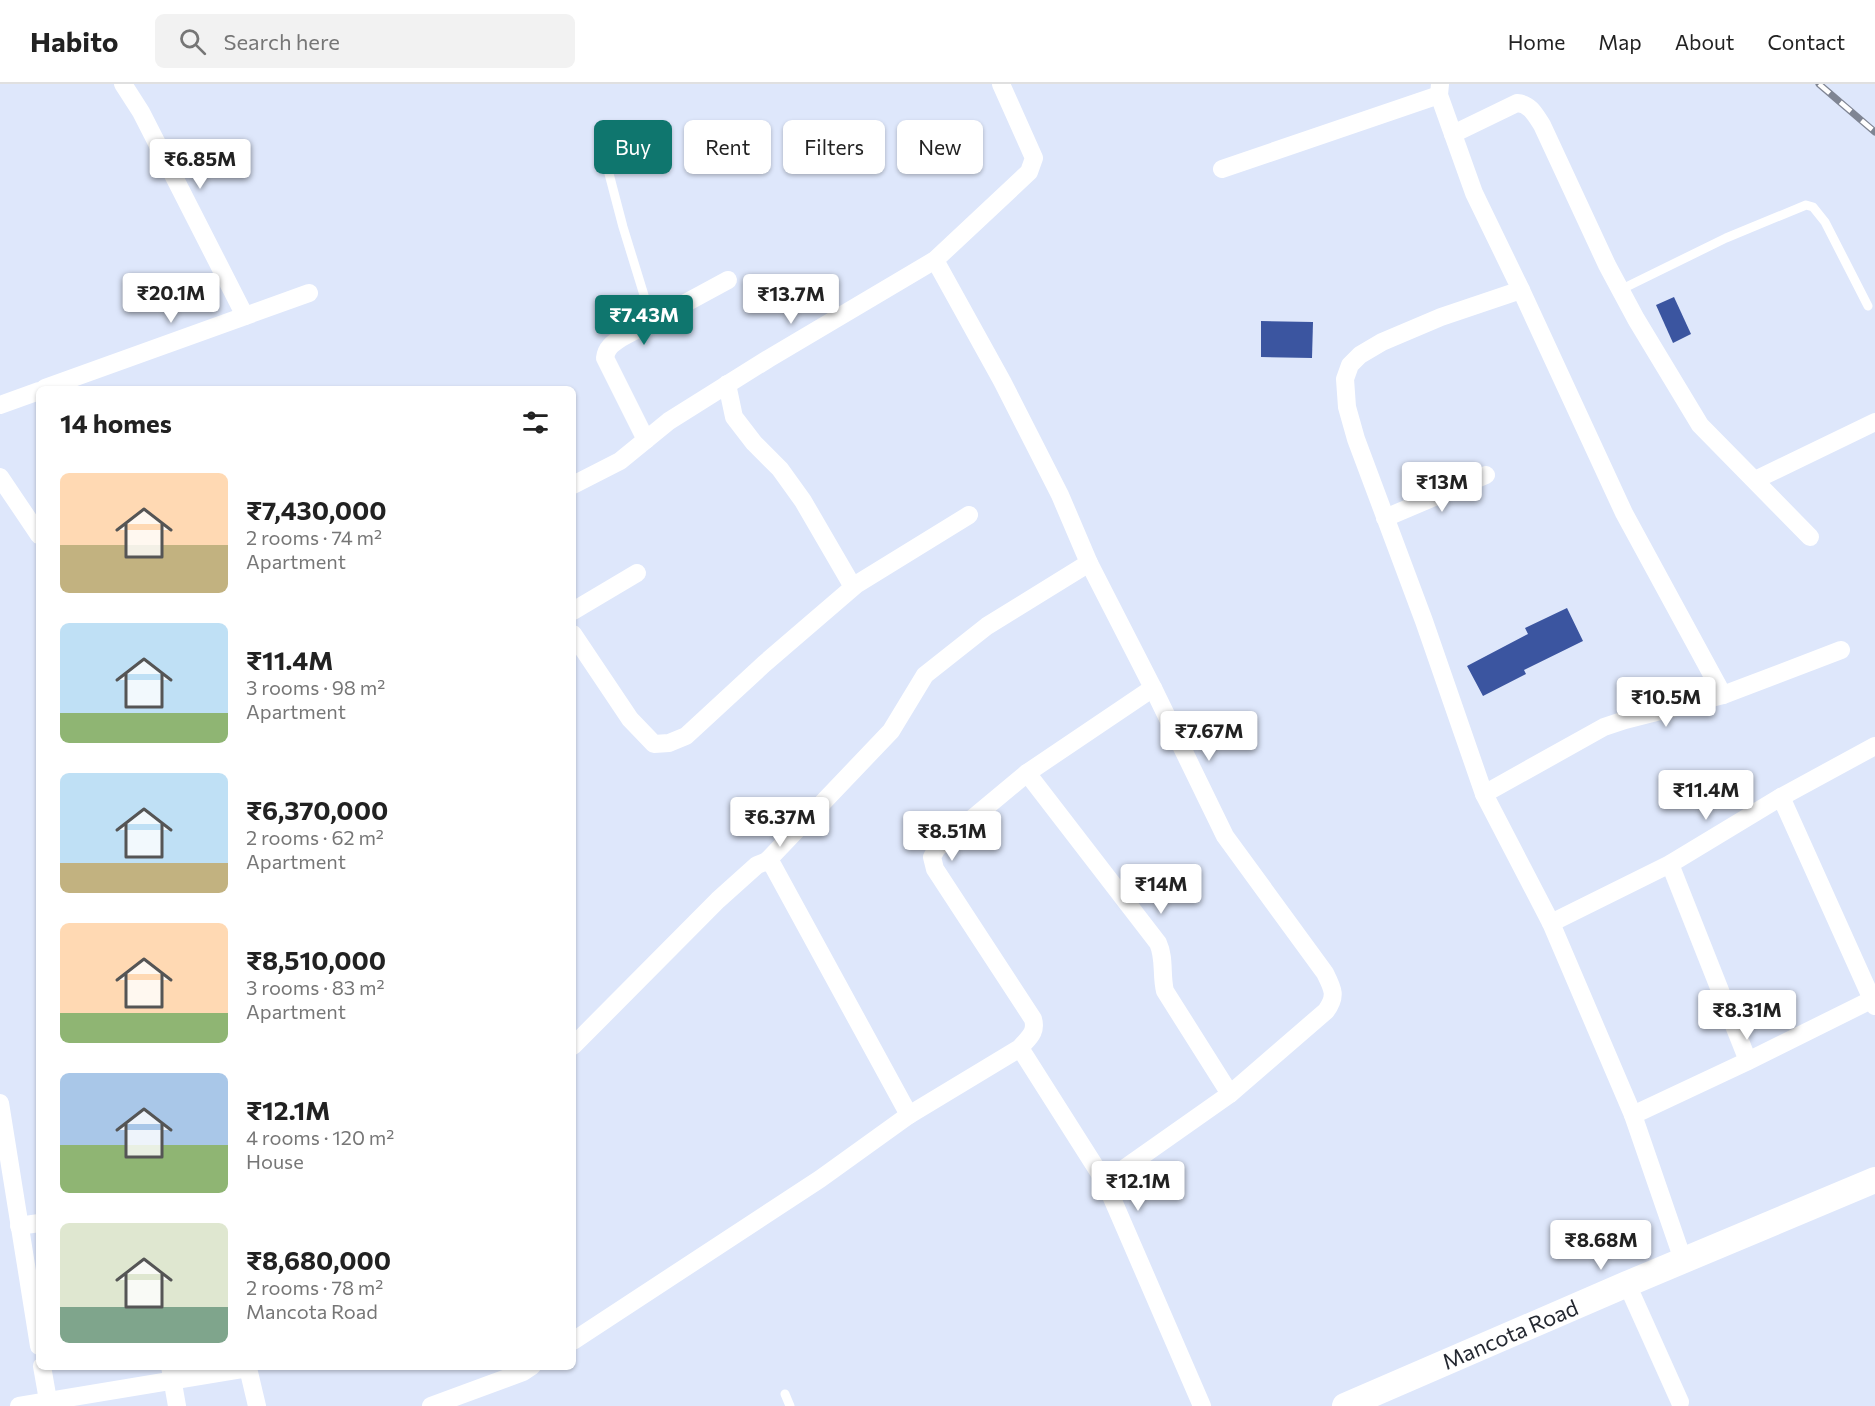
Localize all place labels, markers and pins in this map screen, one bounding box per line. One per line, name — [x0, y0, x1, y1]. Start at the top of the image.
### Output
pin: ₹6.85M — [151, 139, 249, 190]
pin: ₹20.1M — [122, 273, 220, 324]
pin: ₹13.7M — [742, 274, 840, 325]
pin: ₹7.43M — [595, 295, 693, 346]
pin: ₹13M — [1406, 462, 1478, 513]
pin: ₹10.5M — [1617, 677, 1715, 728]
pin: ₹7.67M — [1160, 711, 1258, 762]
pin: ₹11.4M — [1657, 770, 1755, 821]
pin: ₹6.37M — [731, 797, 829, 848]
pin: ₹8.51M — [903, 811, 1001, 862]
pin: ₹14M — [1125, 864, 1197, 915]
pin: ₹8.31M — [1698, 990, 1796, 1041]
pin: ₹12.1M — [1089, 1161, 1187, 1212]
pin: ₹8.68M — [1552, 1220, 1650, 1271]

